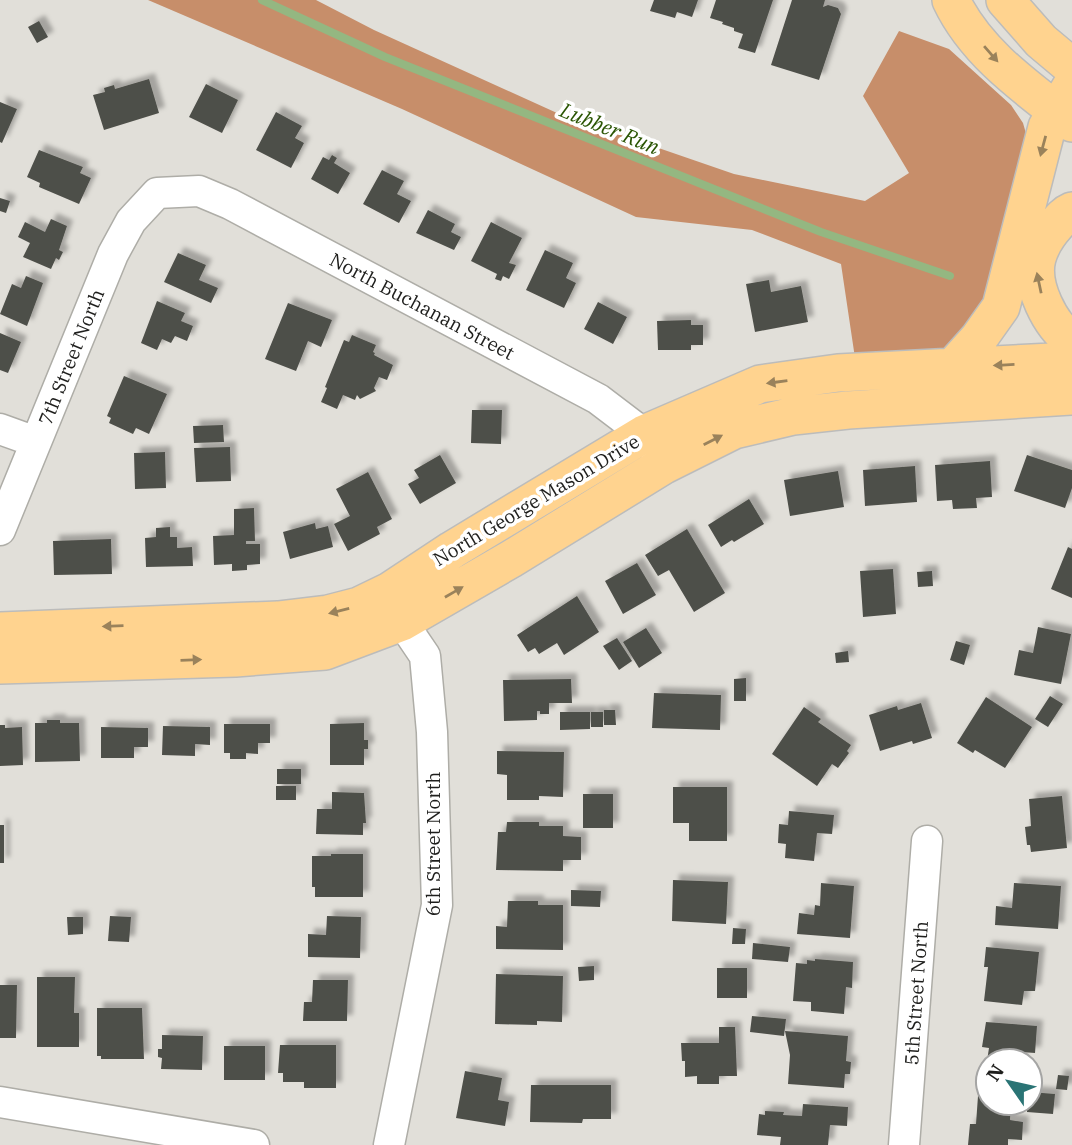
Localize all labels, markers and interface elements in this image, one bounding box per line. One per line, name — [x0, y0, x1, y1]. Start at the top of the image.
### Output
one-way arrow — [983, 46, 998, 63]
water label: Lubber Run — [555, 95, 664, 161]
one-way arrow — [1037, 135, 1047, 156]
street label: North Buchanan Street — [326, 247, 519, 365]
one-way arrow — [1033, 272, 1044, 294]
street label: 7th Street North — [33, 285, 109, 429]
one-way arrow — [993, 359, 1015, 370]
one-way arrow — [766, 376, 788, 387]
street label: North George Mason Drive — [429, 429, 643, 571]
one-way arrow — [703, 435, 723, 446]
one-way arrow — [444, 586, 463, 599]
one-way arrow — [328, 606, 350, 617]
one-way arrow — [101, 621, 123, 632]
one-way arrow — [180, 654, 202, 665]
street label: 6th Street North — [421, 771, 445, 916]
street label: 5th Street North — [899, 920, 933, 1066]
north arrow — [974, 1047, 1044, 1117]
text: N — [981, 1060, 1009, 1085]

